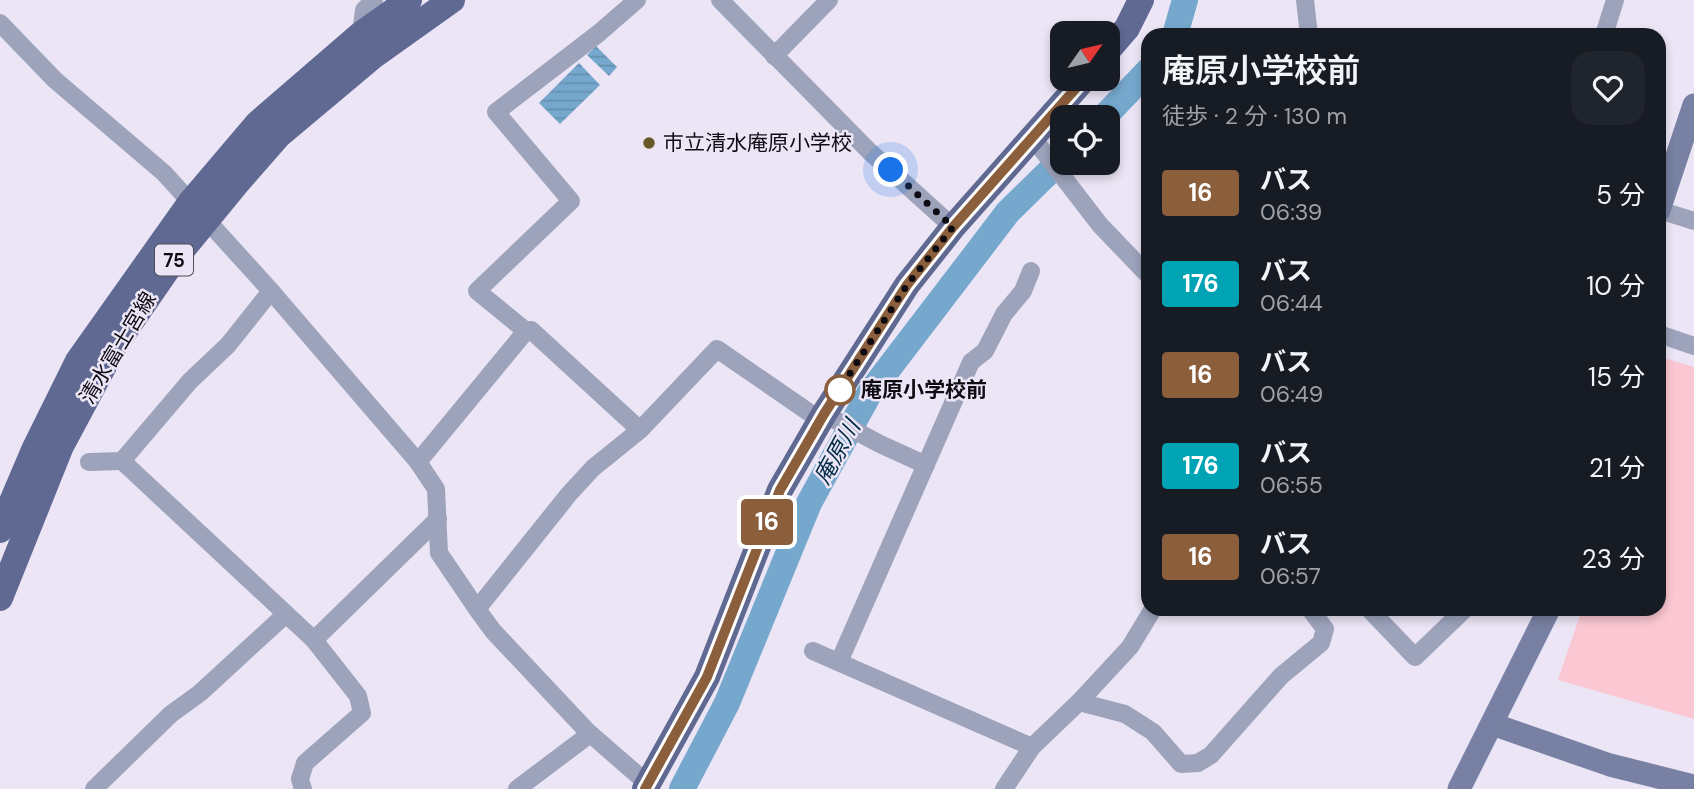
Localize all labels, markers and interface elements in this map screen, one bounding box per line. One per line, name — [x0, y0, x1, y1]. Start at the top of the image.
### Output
north arrow — [1050, 21, 1120, 91]
map controls — [1050, 21, 1120, 175]
text: 庵原小学校前 — [1162, 49, 1360, 92]
button: heart — [1571, 51, 1645, 125]
text: 徒歩 · 2 分 · 130 m — [1162, 101, 1347, 131]
button: locate — [1050, 105, 1120, 175]
place label: 市立清水庵原小学校 — [663, 129, 852, 157]
marker: 市立清水庵原小学校 — [641, 135, 657, 151]
your location — [873, 152, 908, 187]
text: バス — [1260, 163, 1312, 197]
text: 16 — [1189, 177, 1212, 208]
text: 5 分 — [1596, 178, 1645, 212]
text: 06:39 — [1260, 197, 1322, 227]
road number: 75 — [155, 244, 193, 276]
text: バス — [1260, 254, 1312, 288]
text: 176 — [1182, 268, 1219, 299]
text: 10 分 — [1586, 269, 1645, 303]
street label: 清水富士宮線 — [74, 287, 162, 409]
text: 06:44 — [1260, 288, 1323, 318]
text: バス — [1260, 345, 1312, 379]
text: 16 — [1189, 359, 1212, 390]
text: 15 分 — [1588, 360, 1645, 394]
marker: 庵原小学校前 — [825, 375, 855, 405]
place label: 庵原小学校前 — [861, 376, 987, 404]
text: 06:49 — [1260, 379, 1323, 409]
water label: 庵原川 — [807, 412, 868, 489]
text: バス — [1260, 436, 1312, 470]
text: 176 — [1182, 450, 1219, 481]
text: 21 分 — [1589, 451, 1645, 485]
text: 06:55 — [1260, 470, 1323, 500]
line badge: 16 — [736, 499, 798, 545]
text: 16 — [755, 506, 779, 537]
text: バス — [1260, 527, 1312, 561]
text: 16 — [1189, 541, 1212, 572]
text: 23 分 — [1582, 542, 1645, 576]
text: 06:57 — [1260, 561, 1321, 591]

